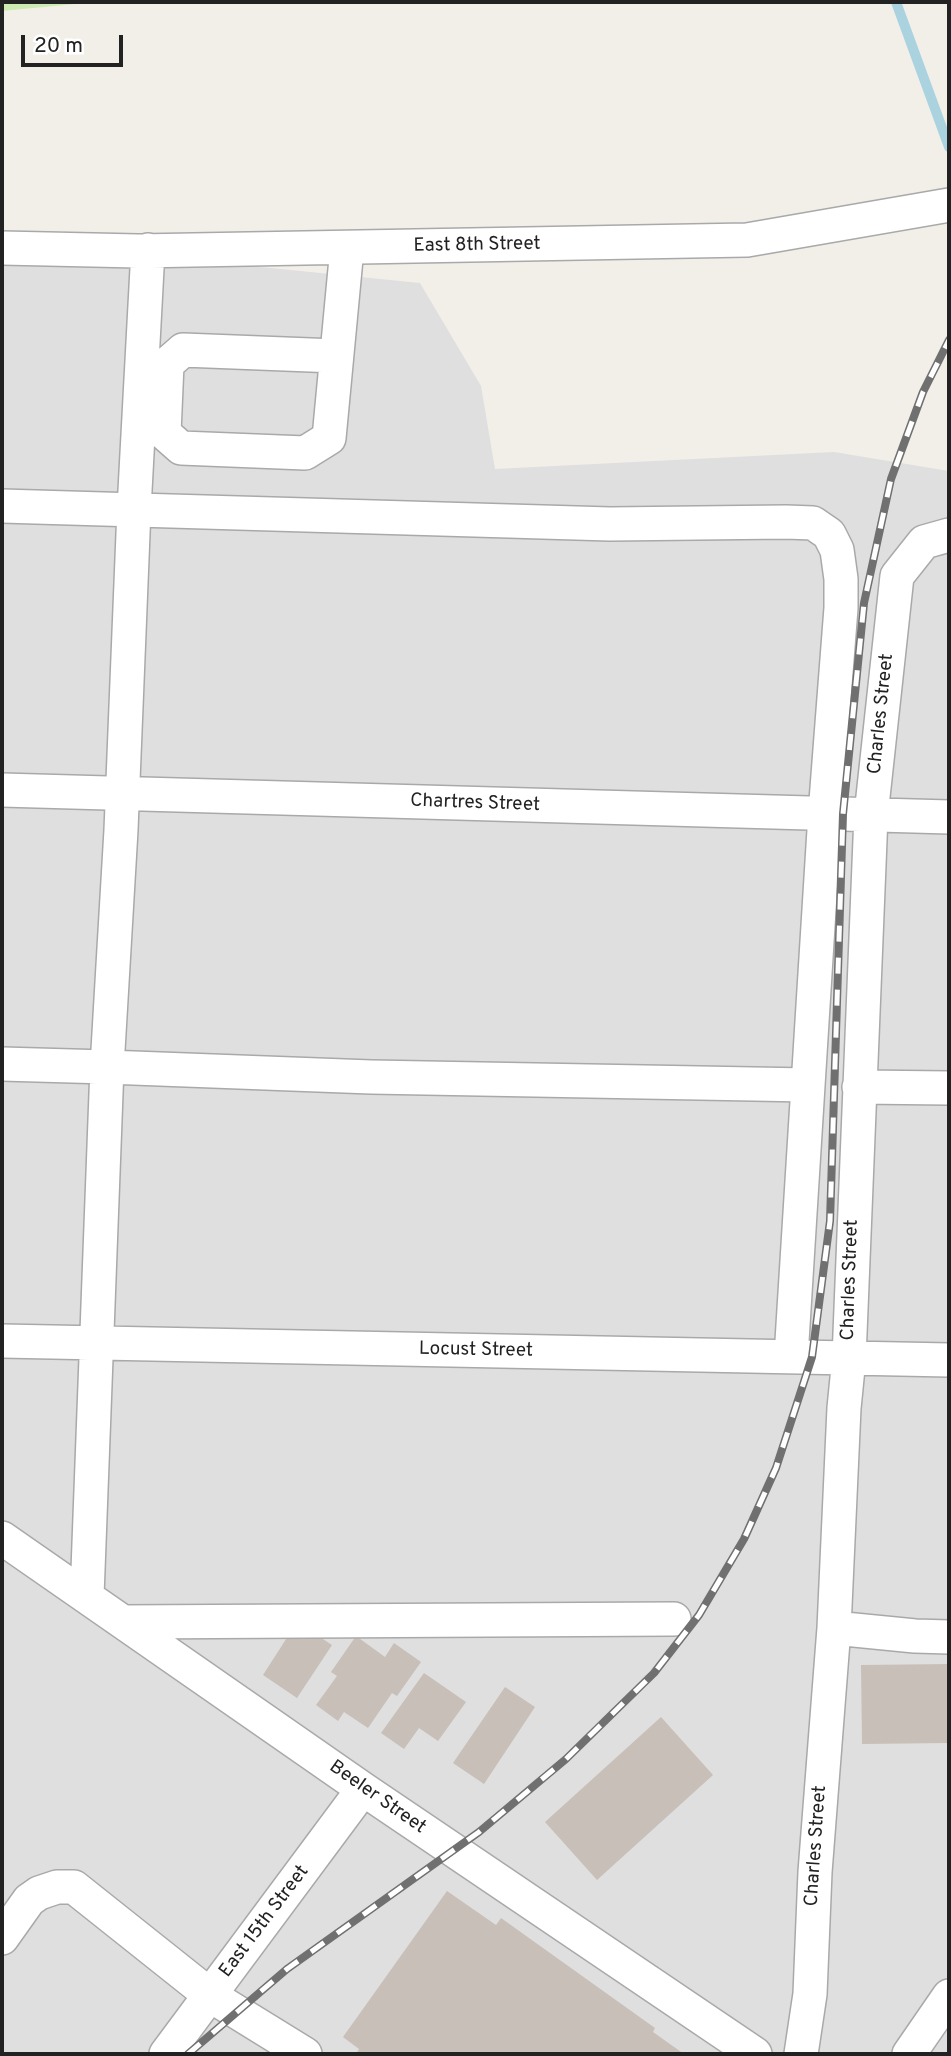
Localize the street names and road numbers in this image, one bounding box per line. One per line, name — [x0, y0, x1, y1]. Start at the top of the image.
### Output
street label: East 8th Street — [413, 233, 541, 259]
street label: Charles Street — [864, 652, 900, 776]
street label: Chartres Street — [410, 790, 540, 818]
street label: Charles Street — [837, 1219, 865, 1341]
street label: Locust Street — [419, 1339, 533, 1363]
street label: Beeler Street — [324, 1756, 430, 1840]
street label: Charles Street — [801, 1785, 833, 1907]
street label: East 15th Street — [215, 1861, 315, 1983]

